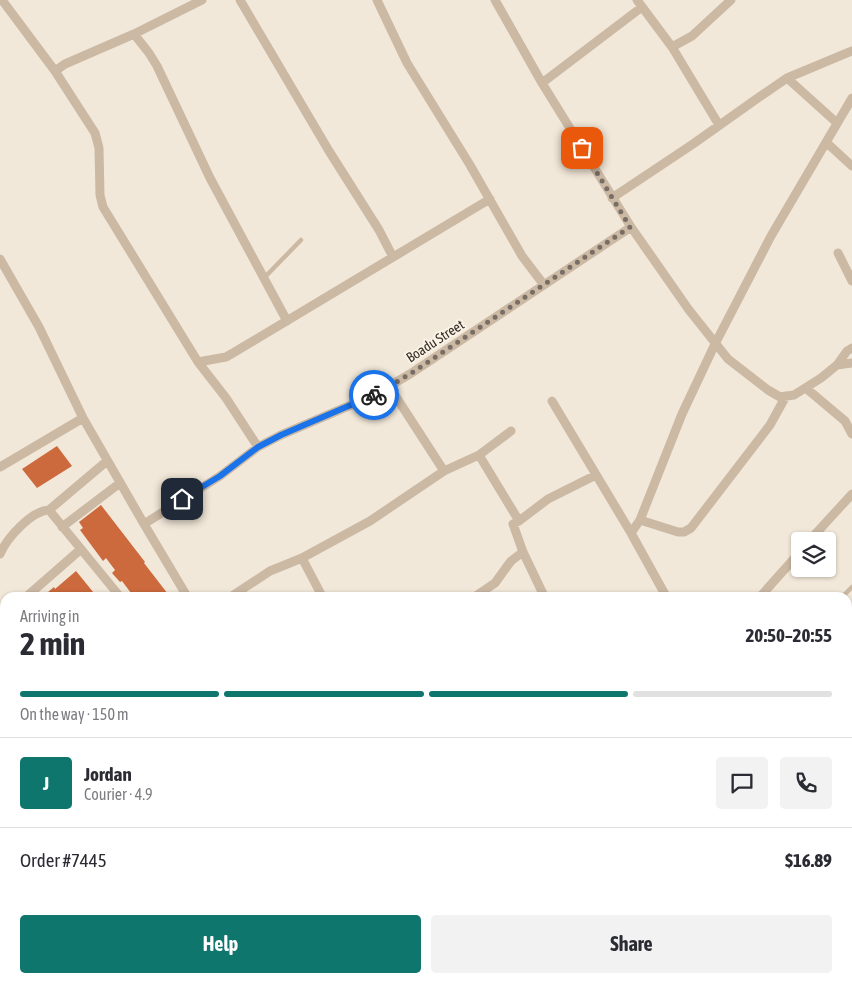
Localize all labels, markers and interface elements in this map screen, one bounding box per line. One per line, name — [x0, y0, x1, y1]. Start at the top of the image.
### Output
pin — [561, 127, 603, 169]
icon: bag — [568, 134, 596, 162]
street label: Boadu Street — [403, 316, 467, 366]
courier — [349, 370, 399, 420]
icon: bike — [360, 381, 388, 409]
pin — [161, 478, 203, 520]
icon: home — [168, 485, 196, 513]
map controls — [791, 532, 836, 577]
button: layers — [791, 532, 836, 577]
text: Arriving in — [20, 607, 80, 625]
text: 20:50–20:55 — [745, 624, 832, 646]
text: 2 min — [20, 625, 85, 662]
text: On the way · 150 m — [20, 705, 129, 723]
button: chat — [716, 757, 768, 809]
button: phone — [780, 757, 832, 809]
text: Jordan — [84, 763, 132, 785]
text: J — [43, 772, 49, 794]
text: Courier · 4.9 — [84, 785, 153, 803]
text: Order #7445 — [20, 849, 107, 871]
text: $16.89 — [785, 849, 832, 871]
button: Help — [20, 915, 421, 973]
button: Share — [431, 915, 832, 973]

